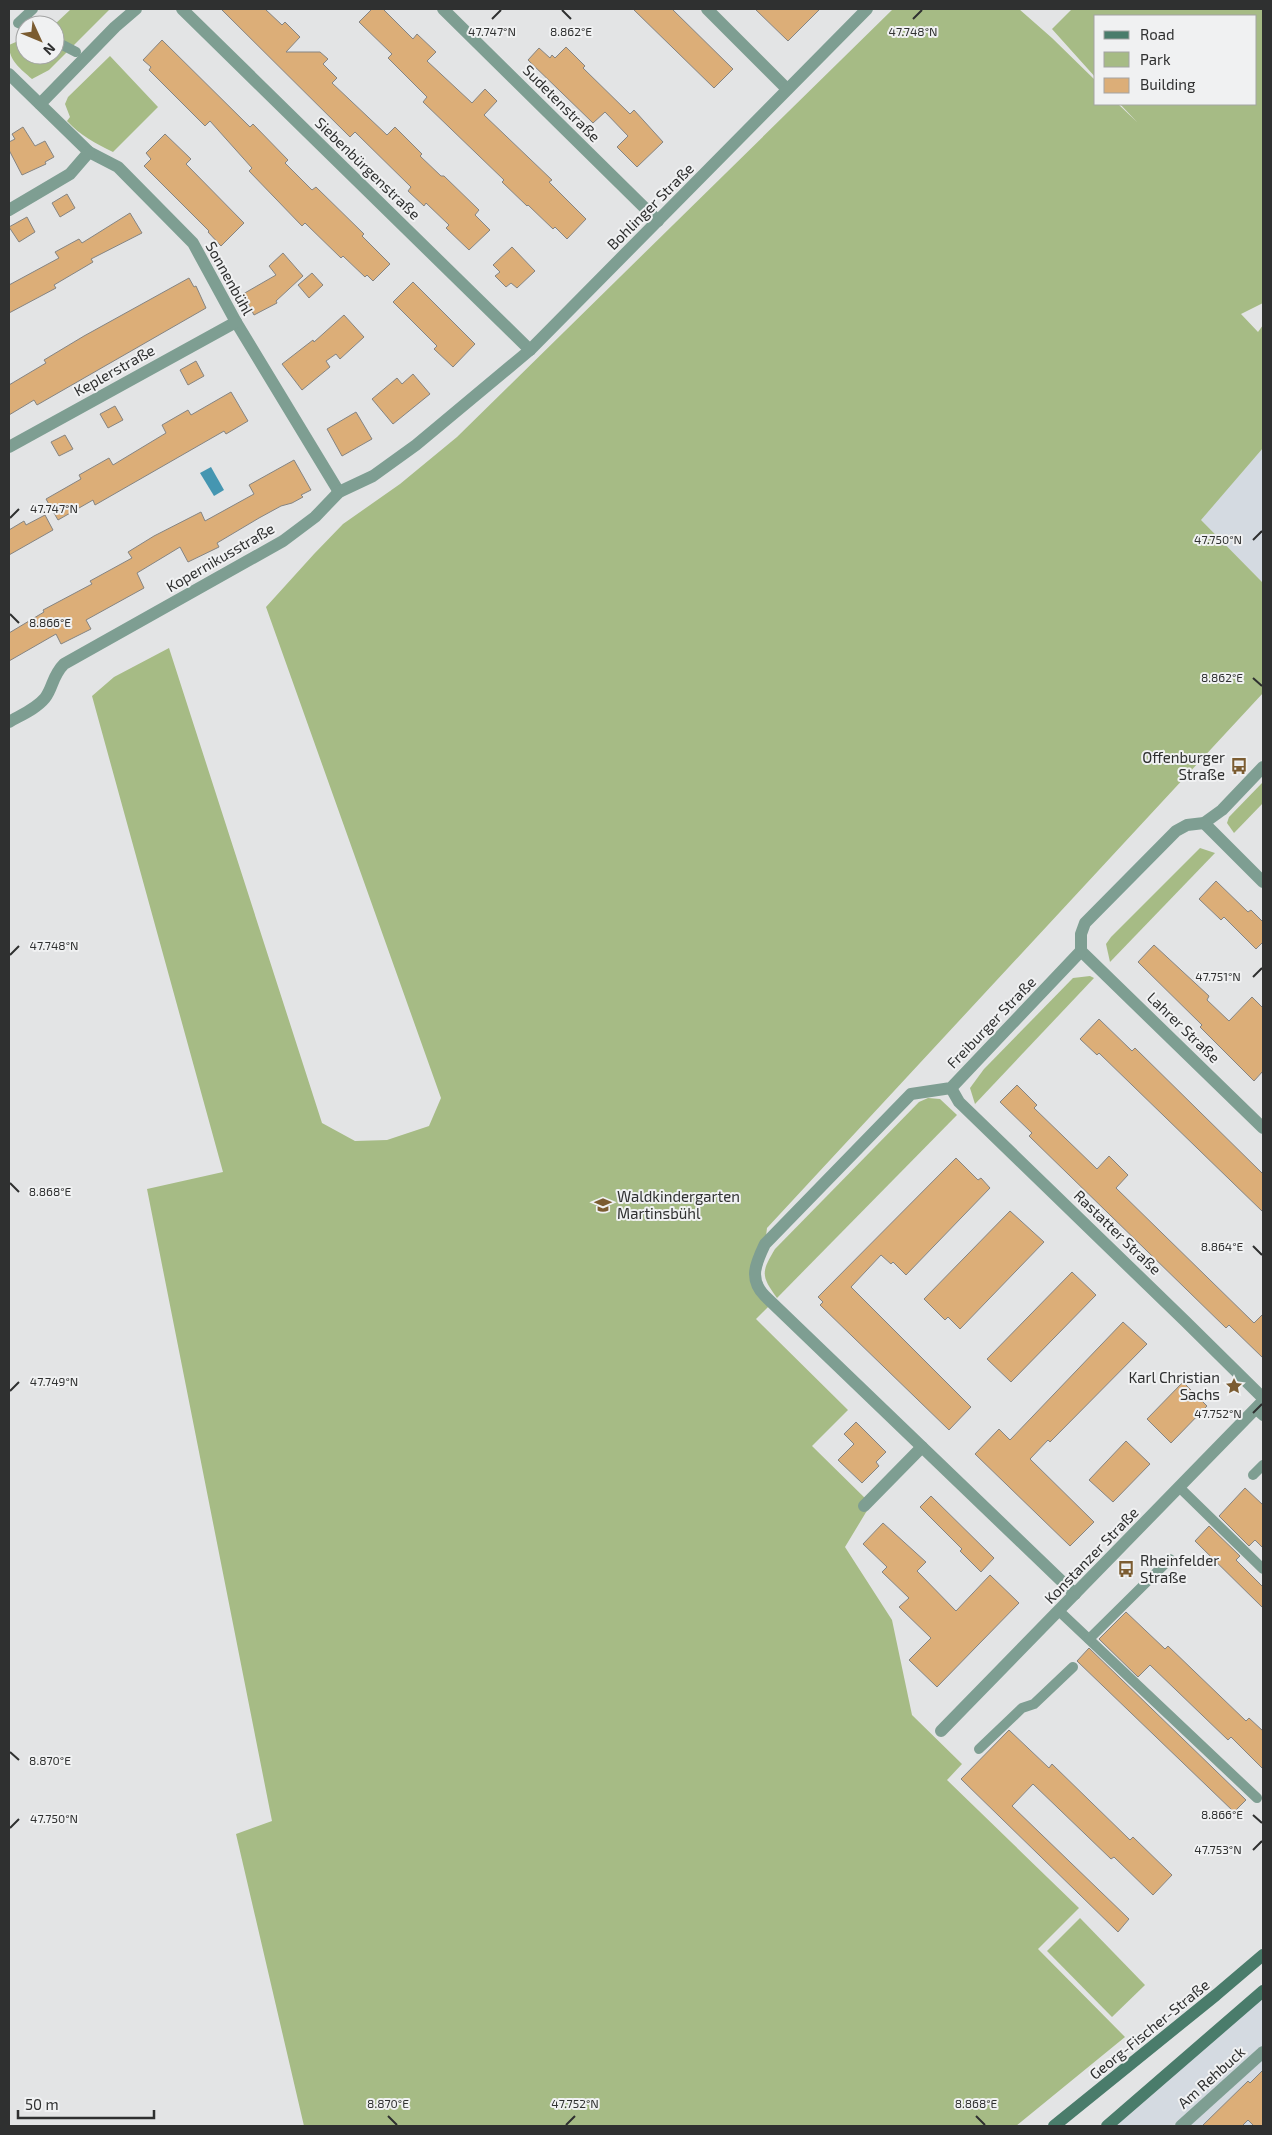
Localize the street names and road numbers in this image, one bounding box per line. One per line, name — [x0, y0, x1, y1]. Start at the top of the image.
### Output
street label: Sudetenstraße — [520, 61, 604, 145]
street label: Siebenbürgenstraße — [312, 113, 424, 223]
street label: Bohlinger Straße — [603, 159, 697, 253]
street label: Sonnenbühl — [202, 238, 258, 318]
street label: Keplerstraße — [70, 340, 158, 400]
street label: Kopernikusstraße — [163, 519, 277, 595]
street label: Freiburger Straße — [943, 972, 1039, 1072]
street label: Lahrer Straße — [1144, 988, 1224, 1066]
street label: Rastatter Straße — [1071, 1186, 1165, 1278]
street label: Konstanzer Straße — [1040, 1503, 1142, 1607]
street label: Georg-Fischer-Straße — [1085, 1975, 1213, 2083]
street label: Am Rehbuck — [1174, 2042, 1248, 2112]

